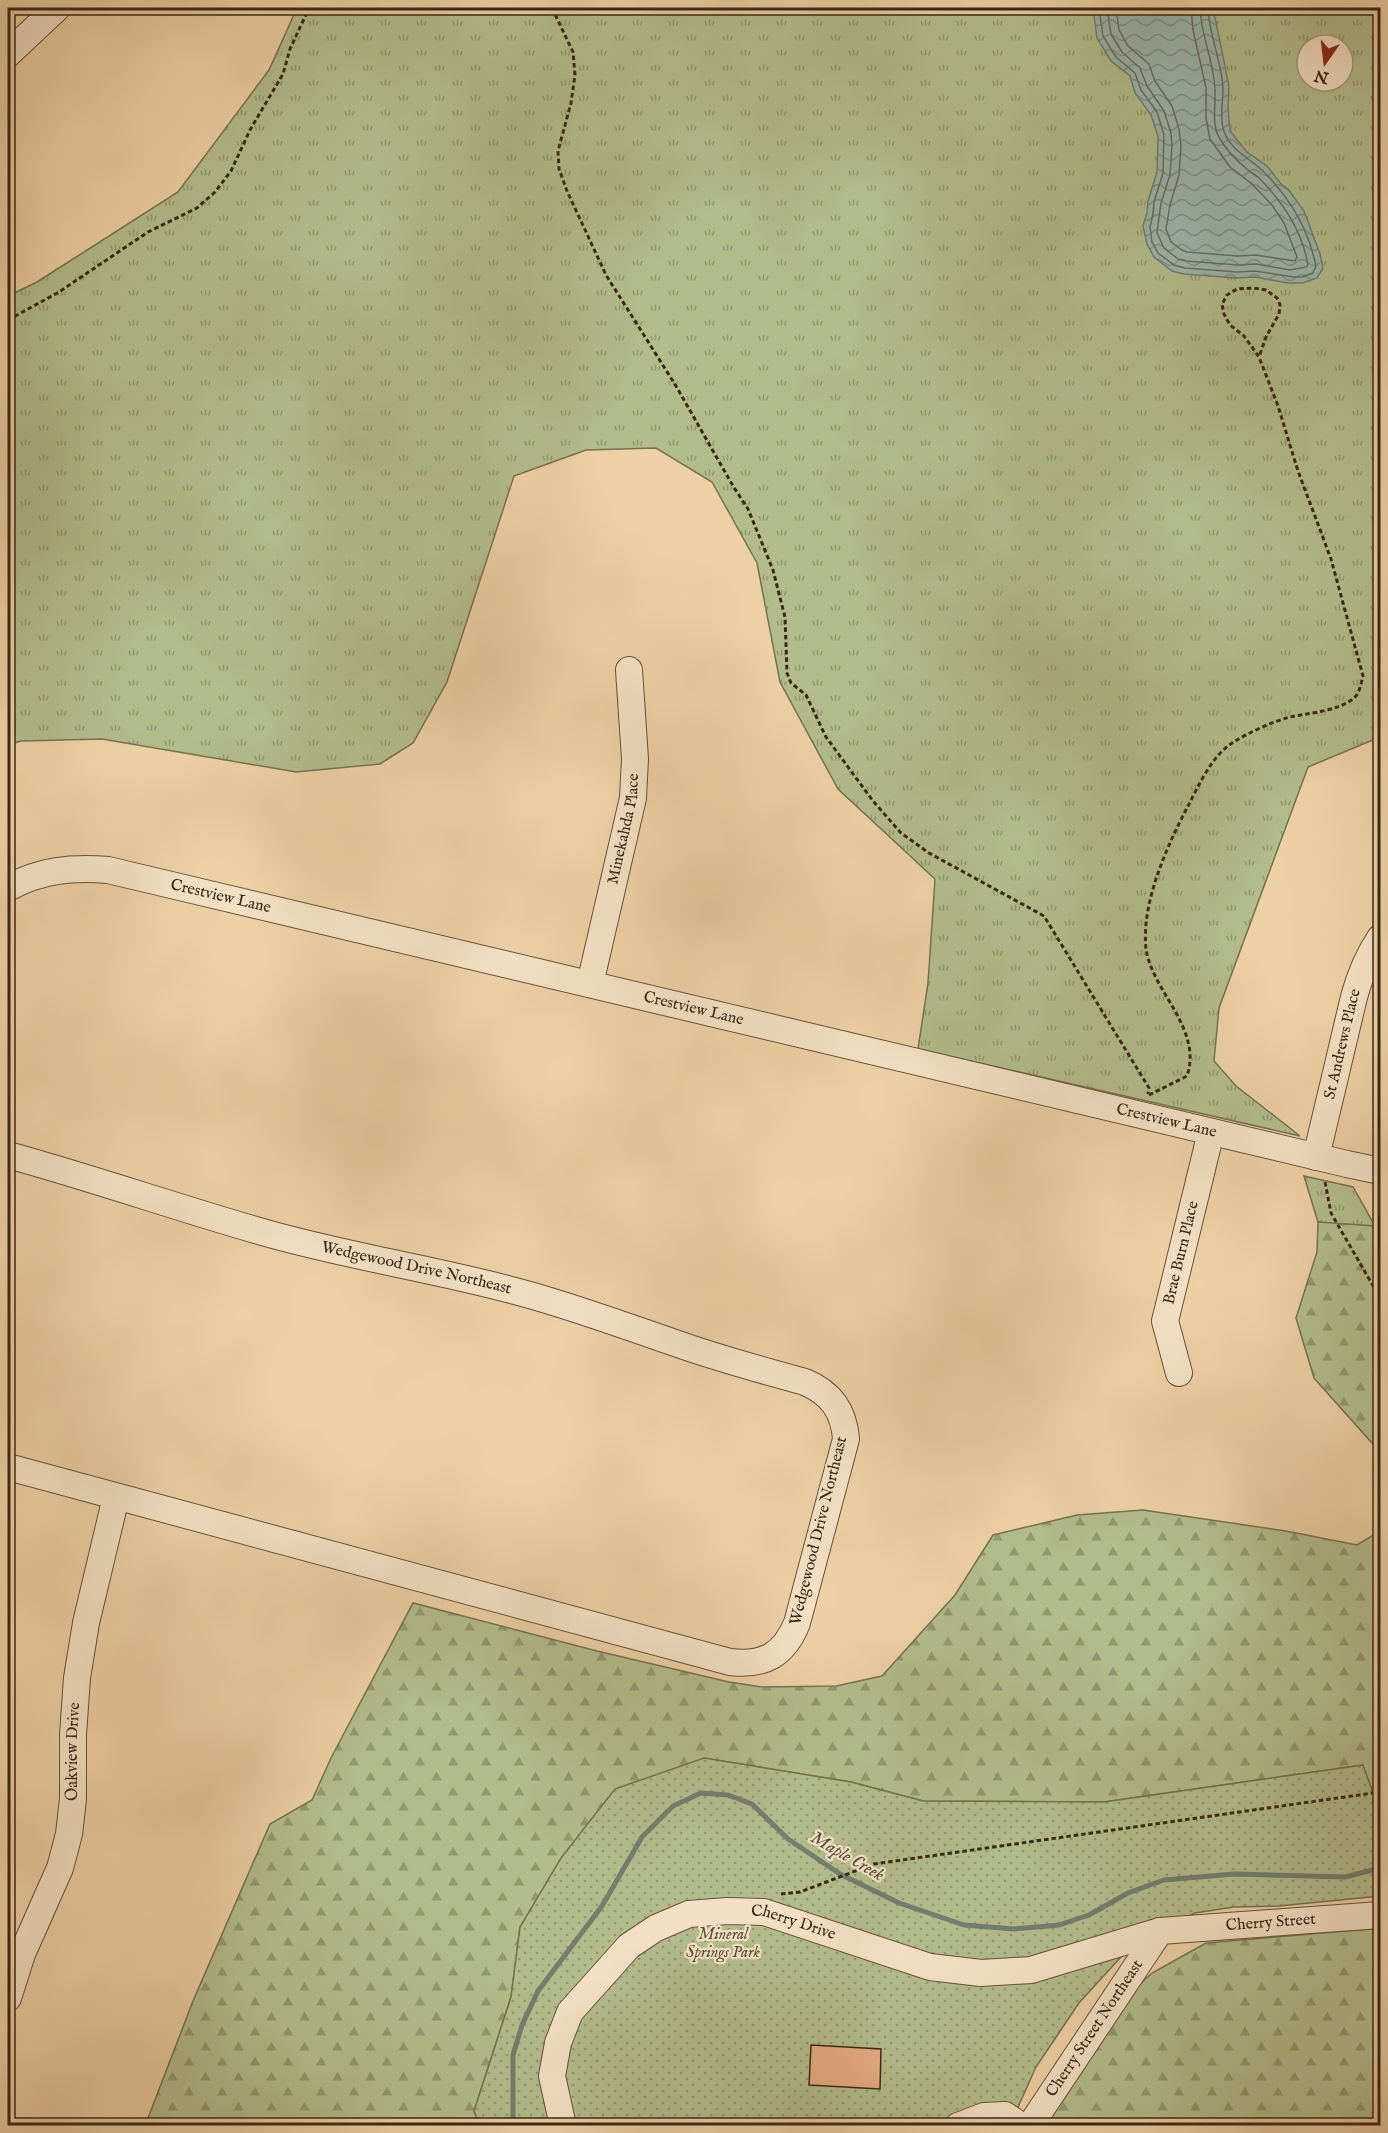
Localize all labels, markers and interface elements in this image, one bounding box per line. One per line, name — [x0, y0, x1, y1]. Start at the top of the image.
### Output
north arrow — [1295, 33, 1355, 93]
text: N — [1313, 64, 1332, 87]
street label: Minekahda Place — [603, 773, 644, 886]
street label: Crestview Lane — [168, 875, 273, 918]
street label: Crestview Lane — [641, 987, 746, 1031]
street label: St Andrews Place — [1320, 987, 1366, 1101]
street label: Crestview Lane — [1114, 1100, 1219, 1143]
street label: Brae Burn Place — [1159, 1199, 1204, 1307]
street label: Wedgewood Drive Northeast — [319, 1238, 514, 1300]
street label: Wedgewood Drive Northeast — [786, 1434, 852, 1628]
street label: Oakview Drive — [63, 1702, 85, 1801]
water label: Maple Creek — [806, 1827, 888, 1887]
street label: Cherry Drive — [751, 1902, 838, 1945]
street label: Cherry Street — [1225, 1910, 1317, 1936]
park label: Mineral Springs Park — [686, 1925, 760, 1963]
street label: Cherry Street Northeast — [1042, 1956, 1148, 2101]

